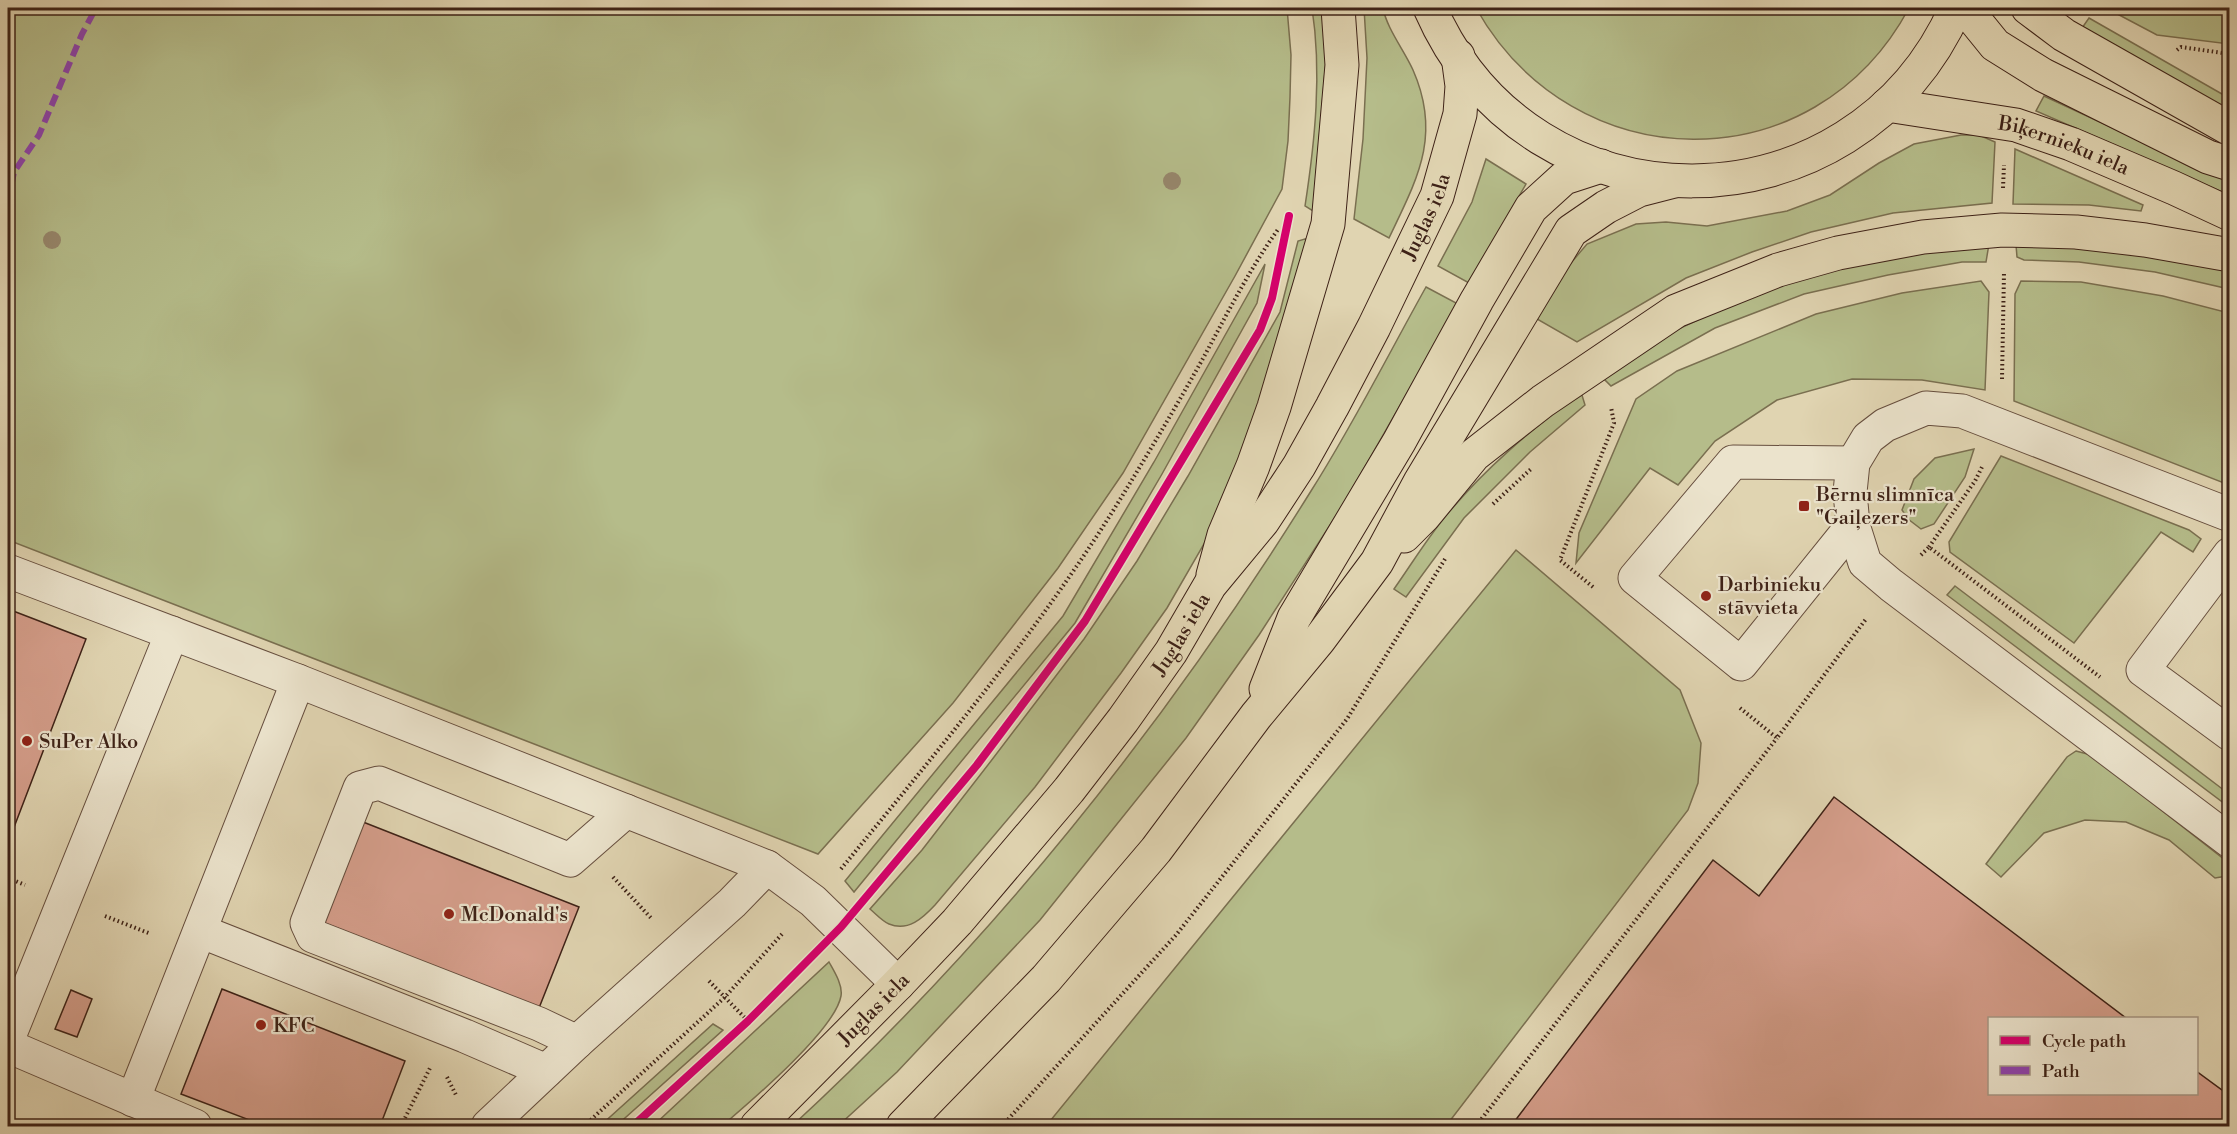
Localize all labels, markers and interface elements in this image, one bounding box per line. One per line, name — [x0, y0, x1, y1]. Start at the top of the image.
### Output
street label: Biķernieku iela — [1996, 111, 2133, 182]
street label: Juglas iela — [1397, 170, 1457, 265]
place label: Bērnu slimnīca "Gaiļezers" — [1815, 483, 1955, 531]
marker: Bērnu slimnīca "Gaiļezers" — [1797, 499, 1811, 513]
place label: Darbinieku stāvvieta — [1718, 573, 1822, 621]
street label: Juglas iela — [1147, 588, 1217, 682]
marker: Darbinieku stāvvieta — [1699, 589, 1713, 603]
place label: SuPer Alko — [39, 730, 138, 755]
marker: SuPer Alko — [20, 734, 34, 748]
place label: McDonald's — [461, 903, 568, 928]
marker: McDonald's — [442, 907, 456, 921]
street label: Juglas iela — [832, 968, 916, 1052]
place label: KFC — [273, 1014, 314, 1039]
legend — [1988, 1017, 2198, 1095]
marker: KFC — [254, 1018, 268, 1032]
text: Cycle path — [2042, 1030, 2126, 1053]
text: Path — [2042, 1060, 2080, 1083]

